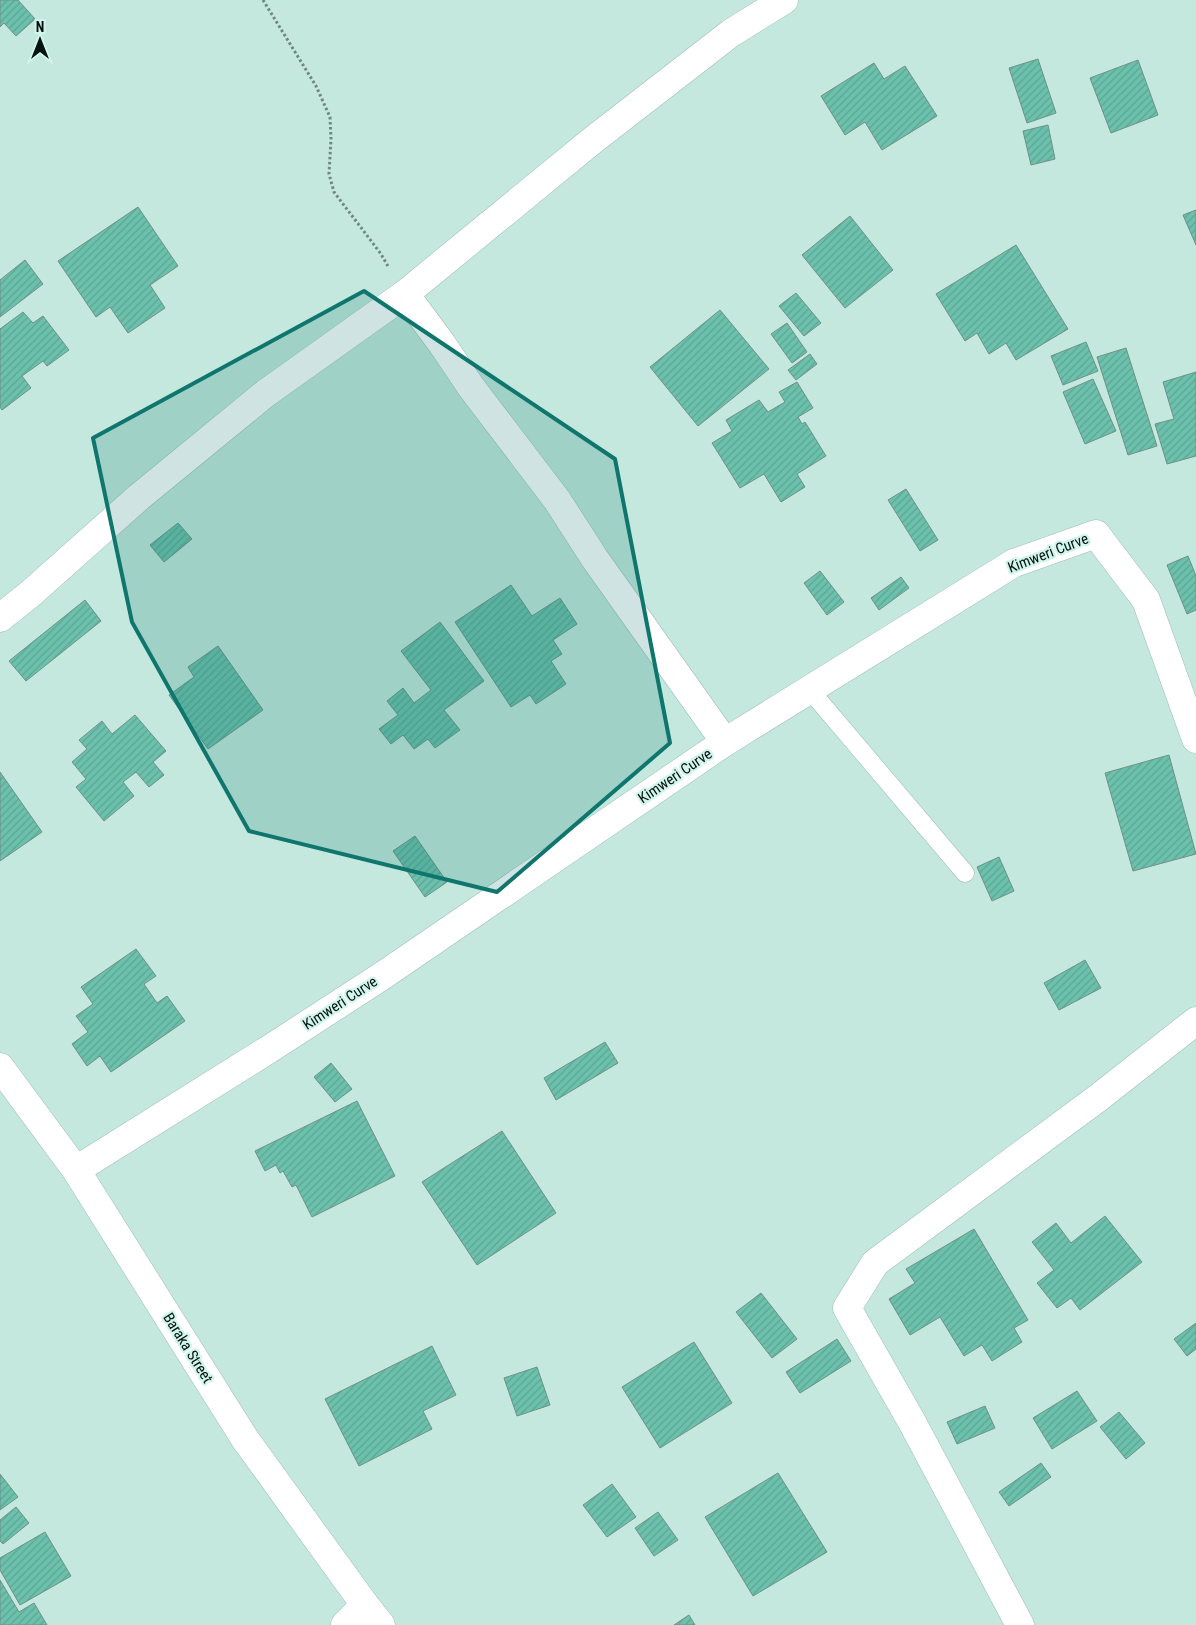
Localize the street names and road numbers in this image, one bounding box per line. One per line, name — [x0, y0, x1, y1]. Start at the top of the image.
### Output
street label: Kimweri Curve — [1005, 529, 1091, 577]
street label: Kimweri Curve — [635, 745, 715, 807]
street label: Kimweri Curve — [299, 972, 381, 1034]
street label: Baraka Street — [159, 1310, 217, 1386]

